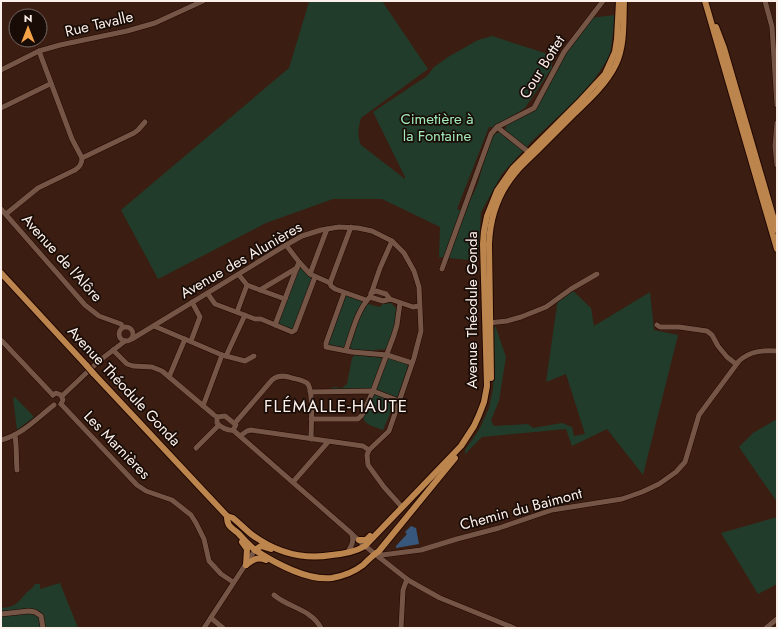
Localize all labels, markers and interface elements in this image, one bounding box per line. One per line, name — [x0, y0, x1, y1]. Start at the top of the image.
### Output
street label: Rue Tavalle — [63, 5, 136, 43]
north arrow — [8, 8, 48, 48]
text: N — [24, 10, 32, 26]
street label: Cour Bottet — [514, 31, 570, 103]
park label: Cimetière à la Fontaine — [400, 108, 474, 147]
street label: Avenue de l'Alôre — [16, 209, 108, 307]
street label: Avenue des Alunières — [176, 216, 306, 304]
street label: Avenue Théodule Gonda — [461, 231, 483, 389]
street label: Avenue Théodule Gonda — [62, 321, 186, 451]
district label: FLÉMALLE-HAUTE — [264, 394, 408, 418]
street label: Les Marnières — [79, 406, 155, 484]
street label: Chemin du Baimont — [457, 482, 585, 536]

